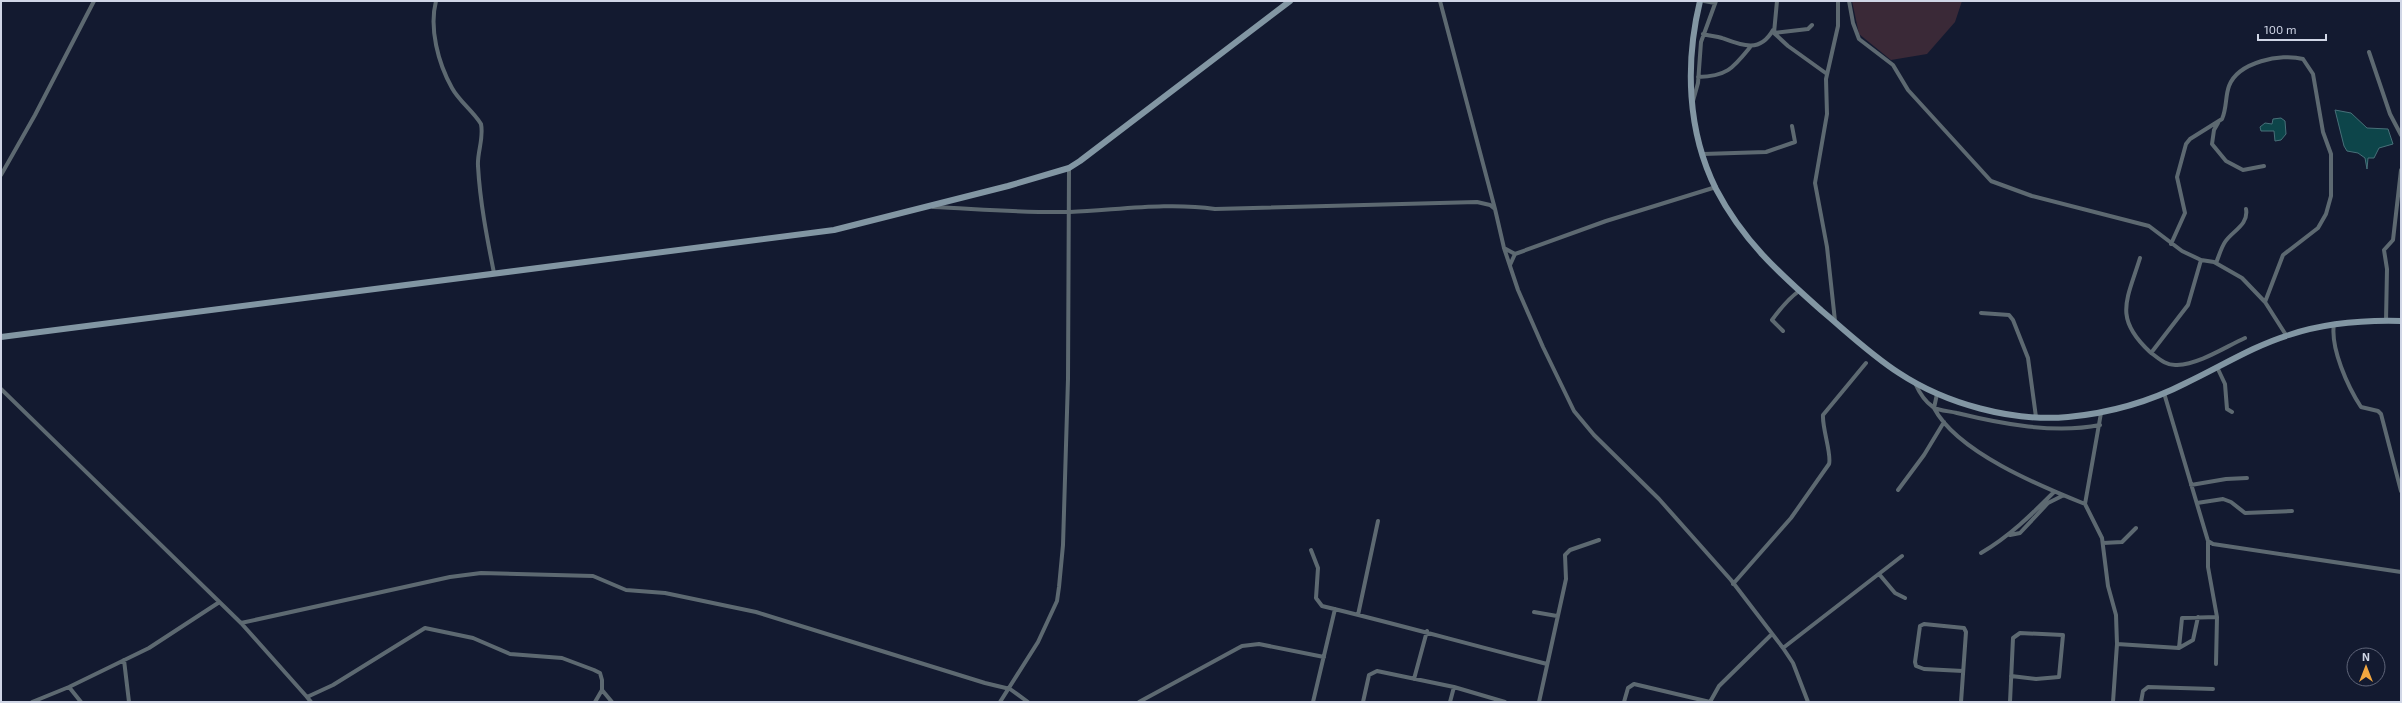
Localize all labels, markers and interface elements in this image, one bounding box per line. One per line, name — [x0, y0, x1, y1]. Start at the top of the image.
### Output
scale bar — [2258, 16, 2326, 42]
text: 100 m — [2264, 22, 2296, 36]
north arrow — [2346, 647, 2386, 687]
text: N — [2362, 650, 2370, 663]

